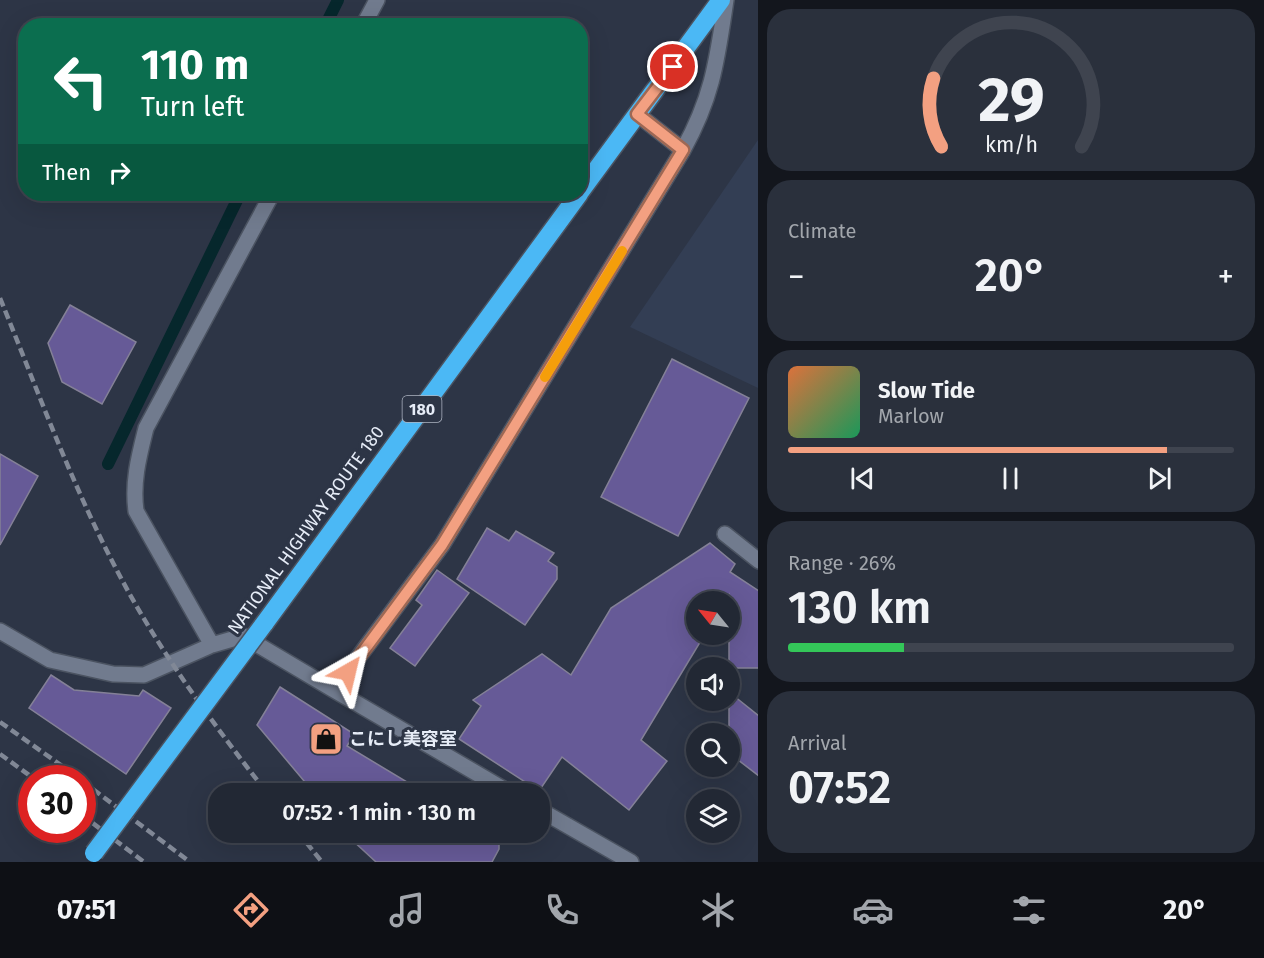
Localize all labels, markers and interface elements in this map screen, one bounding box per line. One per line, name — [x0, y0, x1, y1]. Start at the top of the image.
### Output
text: 110 m — [141, 40, 249, 90]
pin — [647, 41, 698, 92]
icon: left — [42, 42, 120, 120]
icon: arrive — [656, 50, 689, 83]
text: 29 — [978, 63, 1044, 138]
text: Turn left — [141, 91, 244, 123]
text: km/h — [984, 132, 1038, 158]
icon: right — [103, 156, 136, 189]
text: Then — [42, 159, 91, 186]
text: Climate — [788, 219, 856, 243]
text: 20° — [975, 249, 1047, 303]
text: − — [788, 257, 805, 297]
text: + — [1218, 257, 1234, 297]
text: Slow Tide — [878, 377, 975, 404]
road number: 180 — [402, 396, 442, 422]
text: Marlow — [878, 404, 944, 428]
street label: NATIONAL HIGHWAY ROUTE 180 — [223, 422, 389, 638]
icon: previous — [846, 462, 879, 495]
icon: pause — [994, 462, 1027, 495]
icon: next — [1143, 462, 1176, 495]
text: Range · 26% — [788, 551, 896, 575]
text: 130 km — [788, 581, 931, 635]
north arrow — [686, 591, 740, 645]
map controls — [686, 591, 740, 843]
position arrow — [316, 640, 380, 704]
button: sound — [686, 657, 740, 711]
shop icon: こにし美容室 — [308, 721, 344, 757]
button: search — [686, 723, 740, 777]
place label: こにし美容室 — [349, 728, 457, 750]
text: Arrival — [788, 731, 847, 755]
text: 07:52 — [788, 761, 891, 815]
speed limit sign: 30 — [18, 765, 96, 843]
button: layers — [686, 789, 740, 843]
text: 07:52 · 1 min · 130 m — [282, 799, 476, 826]
icon: directions — [230, 889, 272, 931]
icon: music — [386, 889, 428, 931]
icon: phone — [541, 889, 583, 931]
icon: climate — [697, 889, 739, 931]
icon: car — [852, 889, 894, 931]
icon: filters — [1008, 889, 1050, 931]
text: 07:51 — [57, 894, 117, 926]
text: 20° — [1163, 894, 1207, 926]

